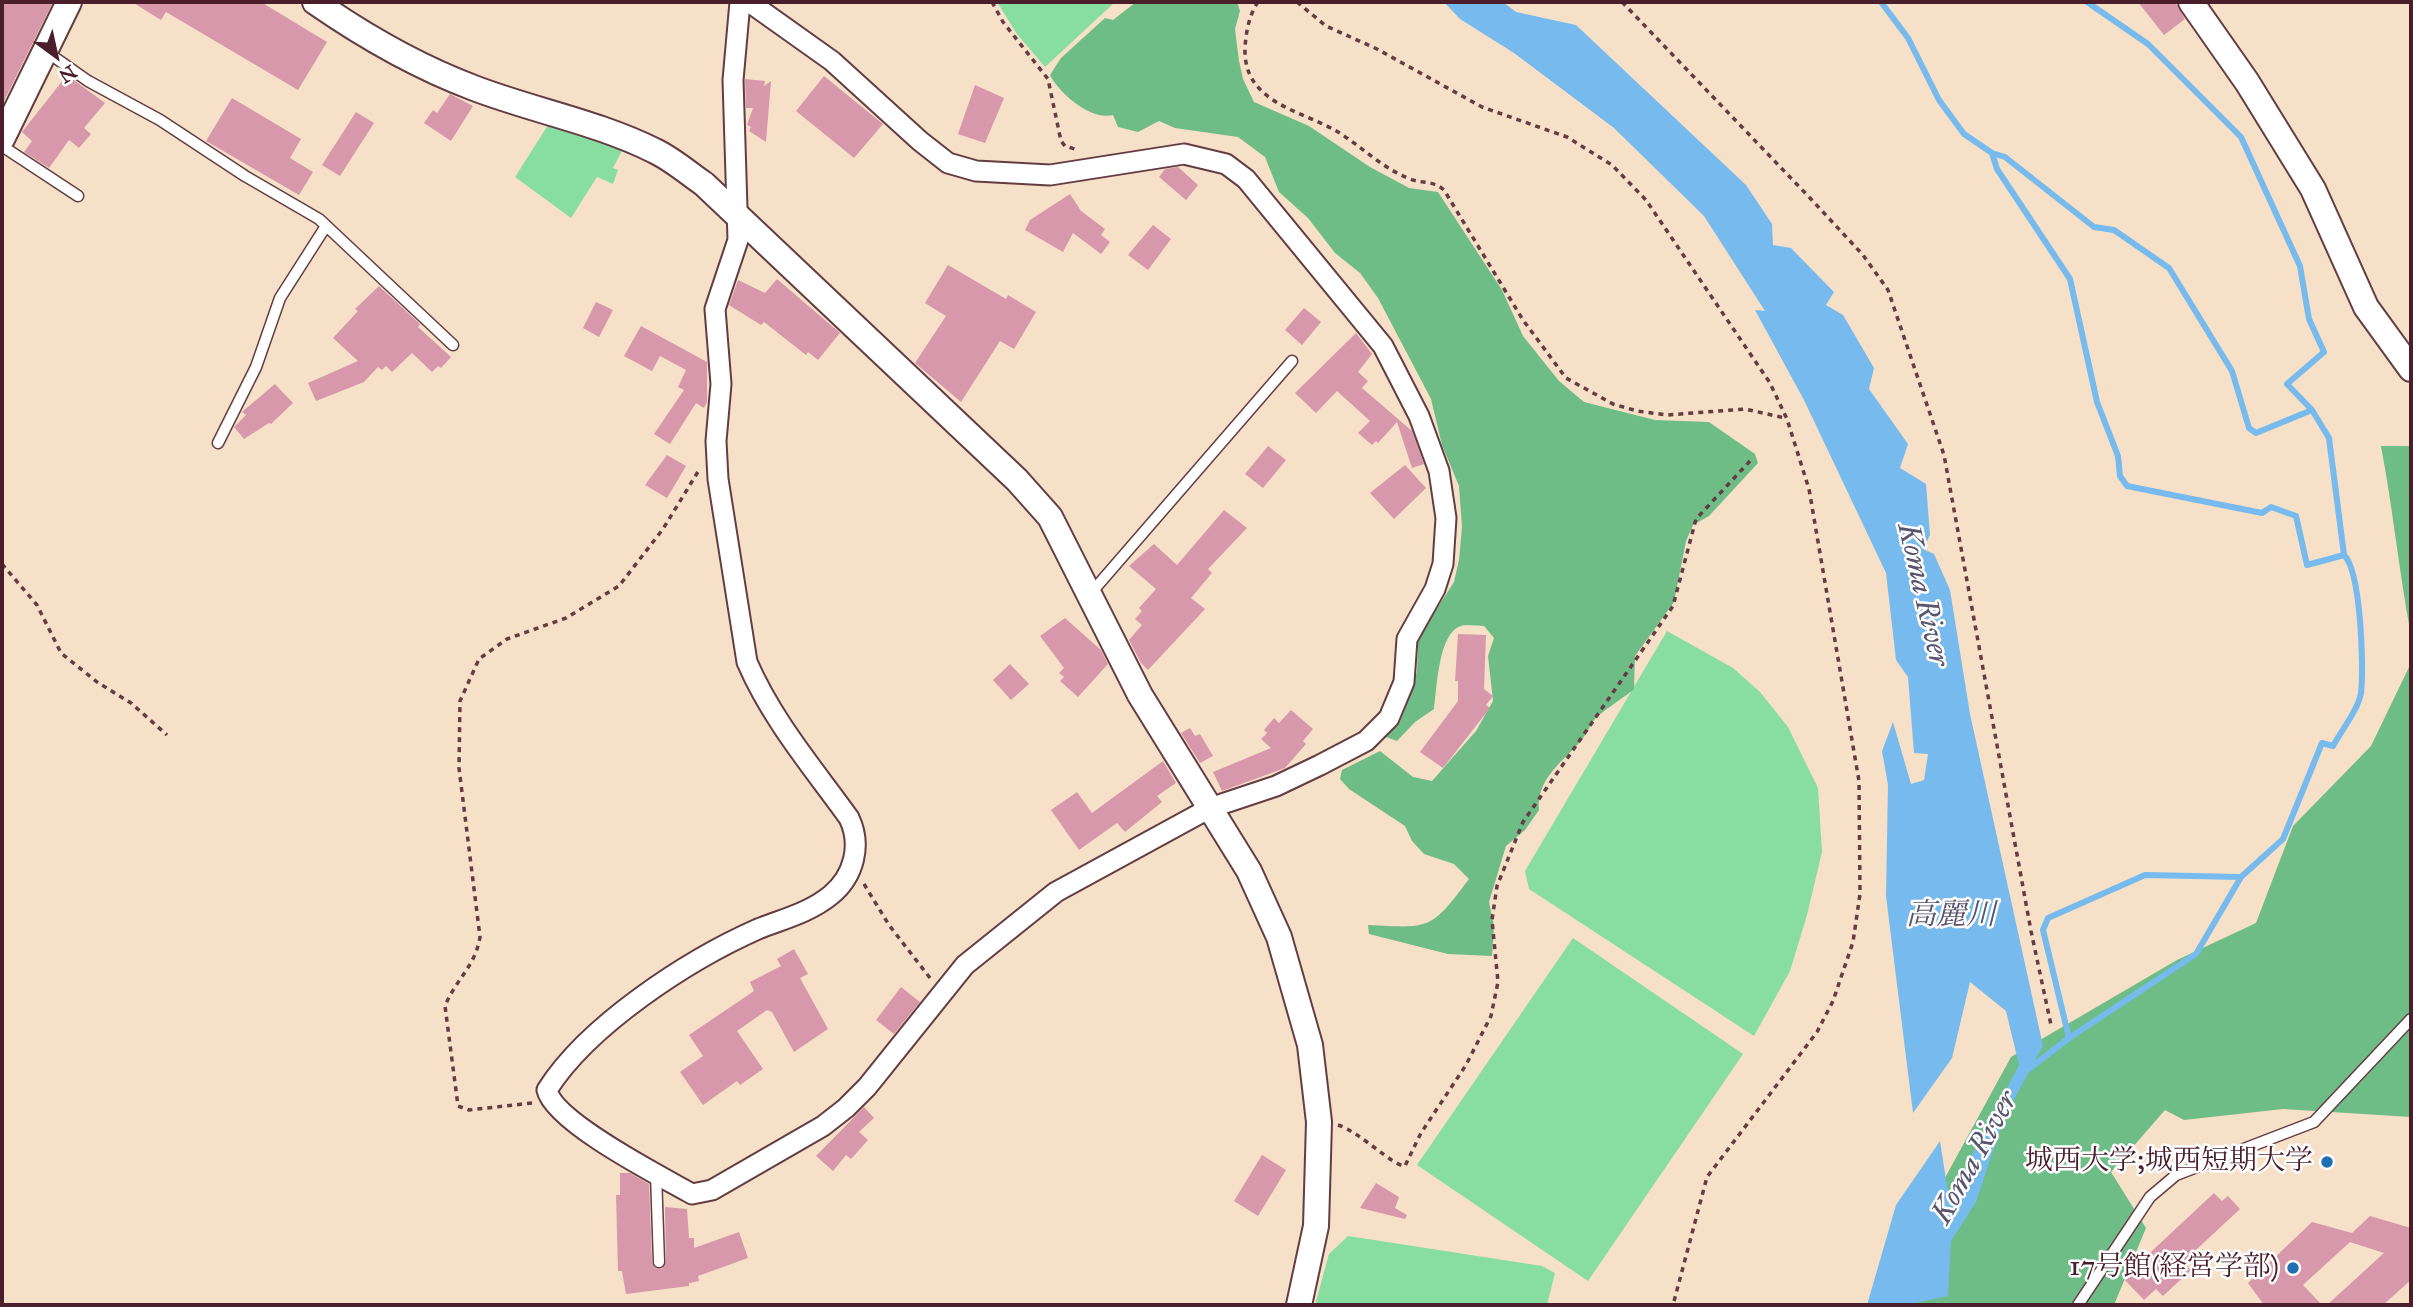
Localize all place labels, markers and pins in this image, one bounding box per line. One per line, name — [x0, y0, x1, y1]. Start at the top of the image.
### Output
place label: 城西大学;城西短期大学 — [2025, 1145, 2313, 1179]
marker: 城西大学;城西短期大学 — [2319, 1154, 2335, 1170]
place label: 17号館(経営学部) — [2069, 1251, 2279, 1285]
marker: 17号館(経営学部) — [2285, 1260, 2301, 1276]

